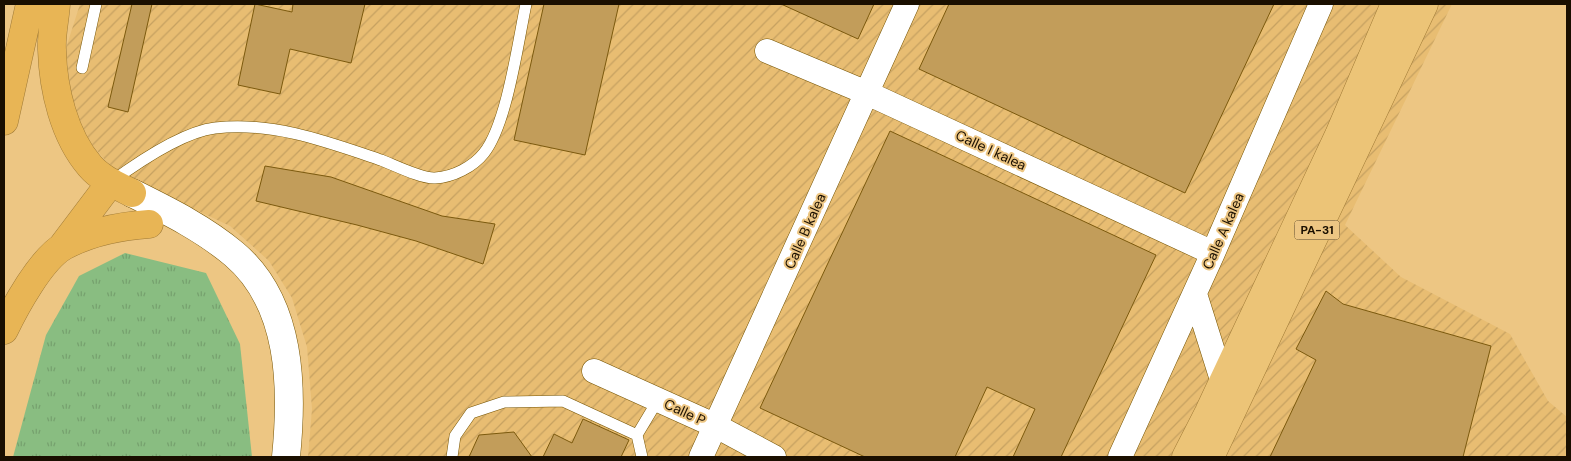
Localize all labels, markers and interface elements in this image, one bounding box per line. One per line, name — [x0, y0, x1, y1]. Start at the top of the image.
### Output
street label: Calle I kalea — [953, 126, 1029, 174]
street label: Calle B kalea — [780, 190, 830, 272]
street label: Calle A kalea — [1198, 190, 1248, 272]
road number: PA-31 — [1294, 220, 1340, 240]
street label: Calle P — [661, 395, 709, 429]

